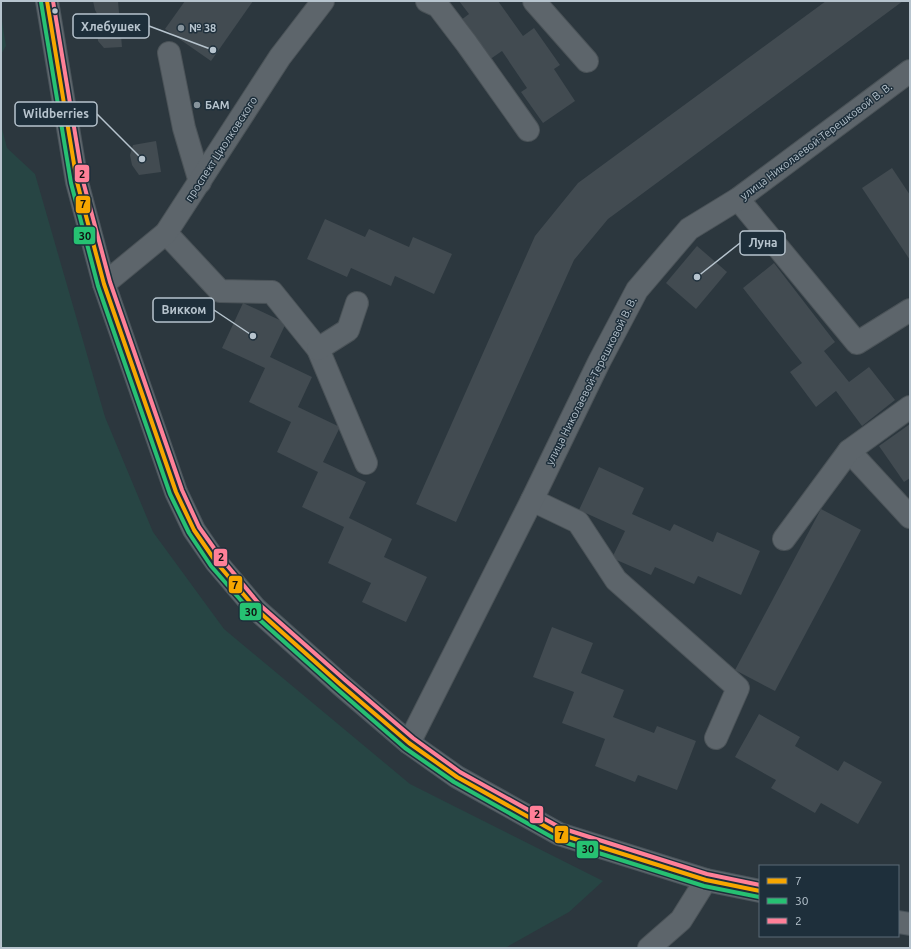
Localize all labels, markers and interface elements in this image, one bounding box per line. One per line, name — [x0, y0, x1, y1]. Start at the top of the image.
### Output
unlabelled marker — [50, 6, 60, 16]
callout: Хлебушек — [73, 14, 149, 38]
text: Хлебушек — [81, 20, 141, 33]
place label: № 38 — [189, 22, 216, 34]
marker: № 38 — [176, 23, 186, 33]
street label: улица Николаевой-Терешковой В. В. — [738, 80, 894, 202]
street label: проспект Циолковского — [183, 94, 259, 204]
place label: БАМ — [205, 99, 230, 111]
marker: БАМ — [192, 100, 202, 110]
callout: Wildberries — [15, 102, 97, 126]
text: Wildberries — [23, 107, 89, 120]
line badge: 2 — [74, 164, 90, 183]
text: 2 — [79, 168, 85, 180]
line badge: 7 — [75, 195, 91, 214]
text: 7 — [80, 198, 86, 210]
line badge: 30 — [73, 226, 96, 245]
text: 30 — [79, 230, 91, 242]
callout: Луна — [740, 231, 785, 255]
text: Луна — [748, 236, 778, 249]
street label: улица Николаевой-Терешковой В. В. — [543, 295, 639, 467]
callout: Викком — [153, 298, 214, 322]
text: Викком — [162, 303, 206, 316]
line badge: 2 — [213, 548, 228, 567]
text: 2 — [218, 551, 224, 563]
line badge: 7 — [228, 575, 243, 594]
text: 7 — [232, 579, 238, 591]
line badge: 30 — [239, 602, 262, 621]
text: 30 — [245, 606, 257, 618]
line badge: 2 — [529, 805, 544, 824]
text: 2 — [534, 808, 540, 820]
line badge: 7 — [554, 825, 569, 844]
text: 7 — [558, 829, 564, 841]
line badge: 30 — [576, 840, 599, 859]
text: 30 — [582, 843, 594, 855]
legend — [759, 865, 899, 937]
text: 7 — [795, 874, 802, 887]
text: 30 — [795, 894, 809, 907]
text: 2 — [795, 914, 802, 927]

